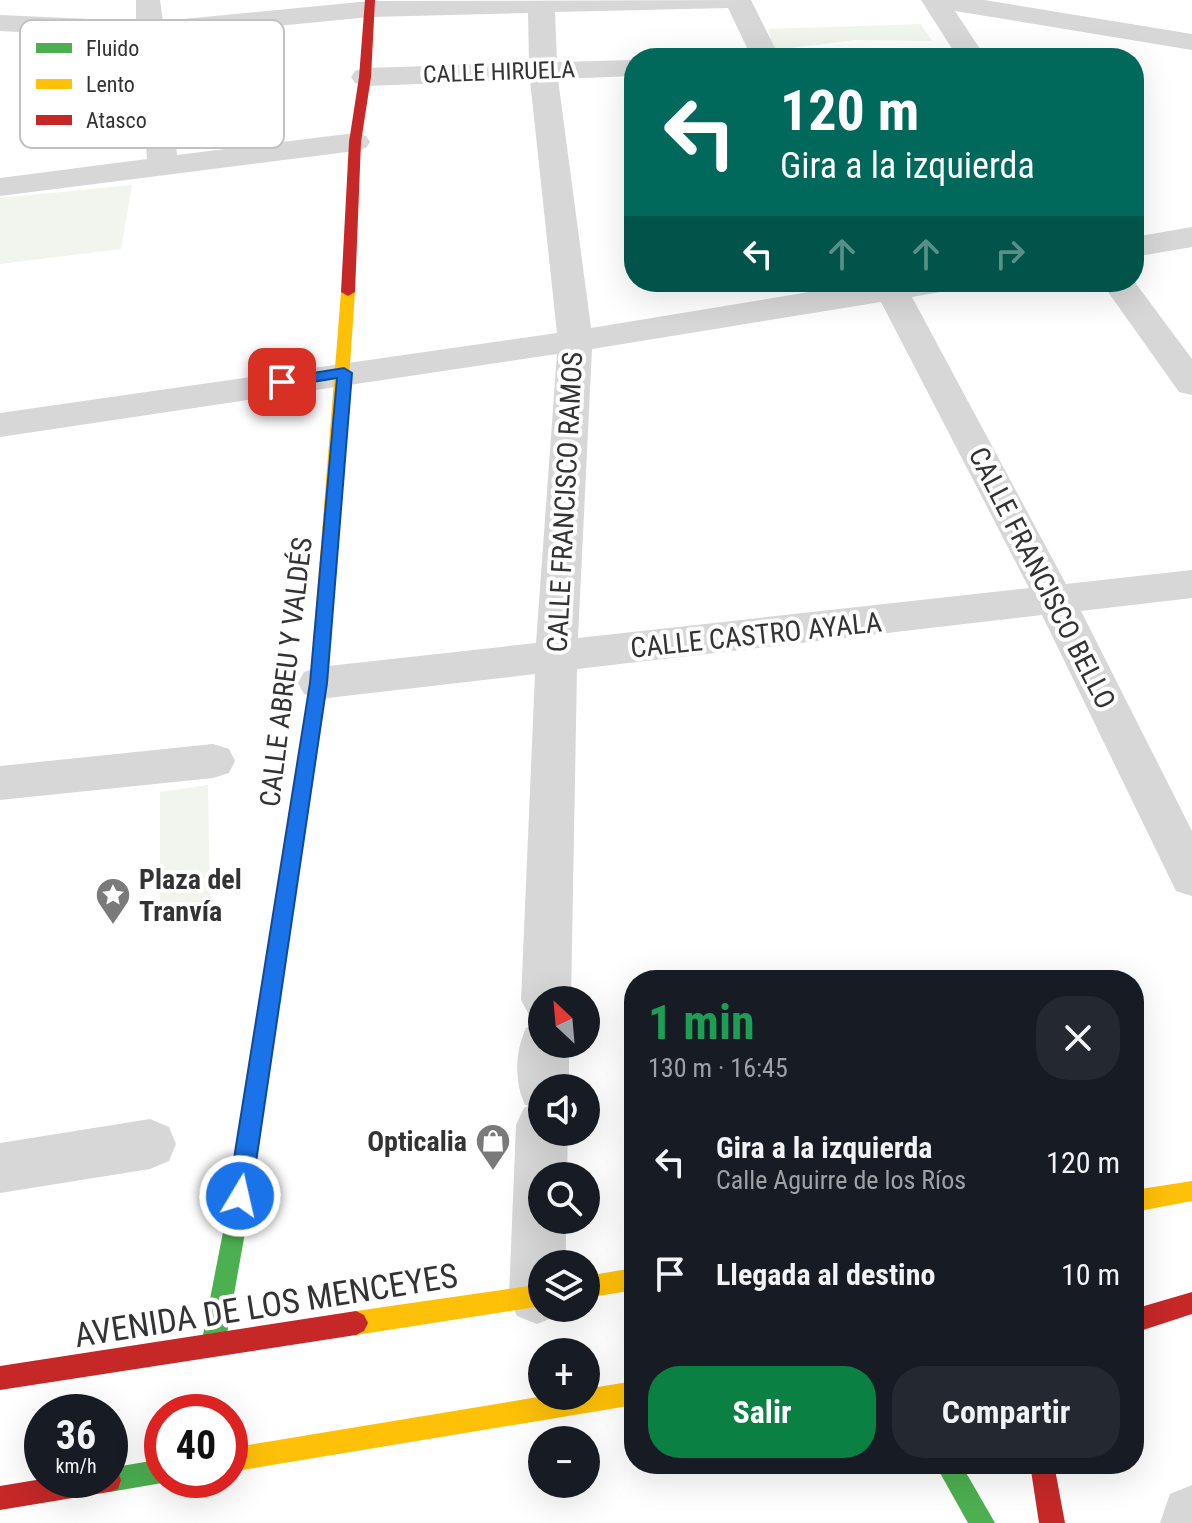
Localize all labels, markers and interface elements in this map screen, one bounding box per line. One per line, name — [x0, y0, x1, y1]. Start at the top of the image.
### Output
legend — [20, 20, 284, 148]
text: Fluido — [86, 36, 139, 61]
street label: CALLE HIRUELA — [422, 55, 576, 89]
text: Lento — [86, 72, 135, 97]
text: 120 m — [780, 78, 919, 144]
icon: left — [648, 80, 752, 184]
text: Atasco — [86, 108, 147, 133]
text: Gira a la izquierda — [780, 145, 1035, 187]
icon: left — [736, 232, 780, 276]
icon: ahead — [820, 232, 864, 276]
icon: ahead — [904, 232, 948, 276]
icon: right — [988, 232, 1032, 276]
pin — [248, 348, 316, 416]
street label: CALLE FRANCISCO RAMOS — [541, 351, 589, 653]
icon: arrive — [260, 360, 304, 404]
street label: CALLE FRANCISCO BELLO — [962, 442, 1122, 714]
street label: CALLE ABREU Y VALDÉS — [253, 535, 319, 809]
street label: CALLE CASTRO AYALA — [629, 605, 883, 665]
place label: Plaza del Tranvía — [139, 863, 242, 928]
place icon: Plaza del Tranvía — [94, 876, 132, 926]
north arrow — [528, 986, 600, 1058]
map controls — [528, 986, 600, 1498]
text: 1 min — [648, 994, 755, 1051]
button: close — [1036, 996, 1120, 1080]
text: 130 m · 16:45 — [648, 1053, 788, 1083]
button: sound — [528, 1074, 600, 1146]
shop icon: Opticalia — [474, 1122, 512, 1172]
place label: Opticalia — [367, 1125, 467, 1158]
text: Gira a la izquierda — [716, 1130, 932, 1165]
icon: left — [648, 1140, 692, 1184]
text: 120 m — [1046, 1145, 1120, 1180]
position arrow — [198, 1154, 282, 1238]
button: search — [528, 1162, 600, 1234]
text: Calle Aguirre de los Ríos — [716, 1165, 966, 1195]
button: layers — [528, 1250, 600, 1322]
icon: arrive — [648, 1252, 692, 1296]
street label: AVENIDA DE LOS MENCEYES — [72, 1255, 460, 1355]
text: Llegada al destino — [716, 1257, 935, 1292]
text: 10 m — [1061, 1257, 1120, 1292]
button: + — [528, 1338, 600, 1410]
button: Salir — [648, 1366, 876, 1458]
button: Compartir — [892, 1366, 1120, 1458]
speed limit sign: 40 — [144, 1394, 248, 1498]
text: 36 — [56, 1412, 96, 1459]
button: − — [528, 1426, 600, 1498]
text: km/h — [55, 1454, 97, 1478]

